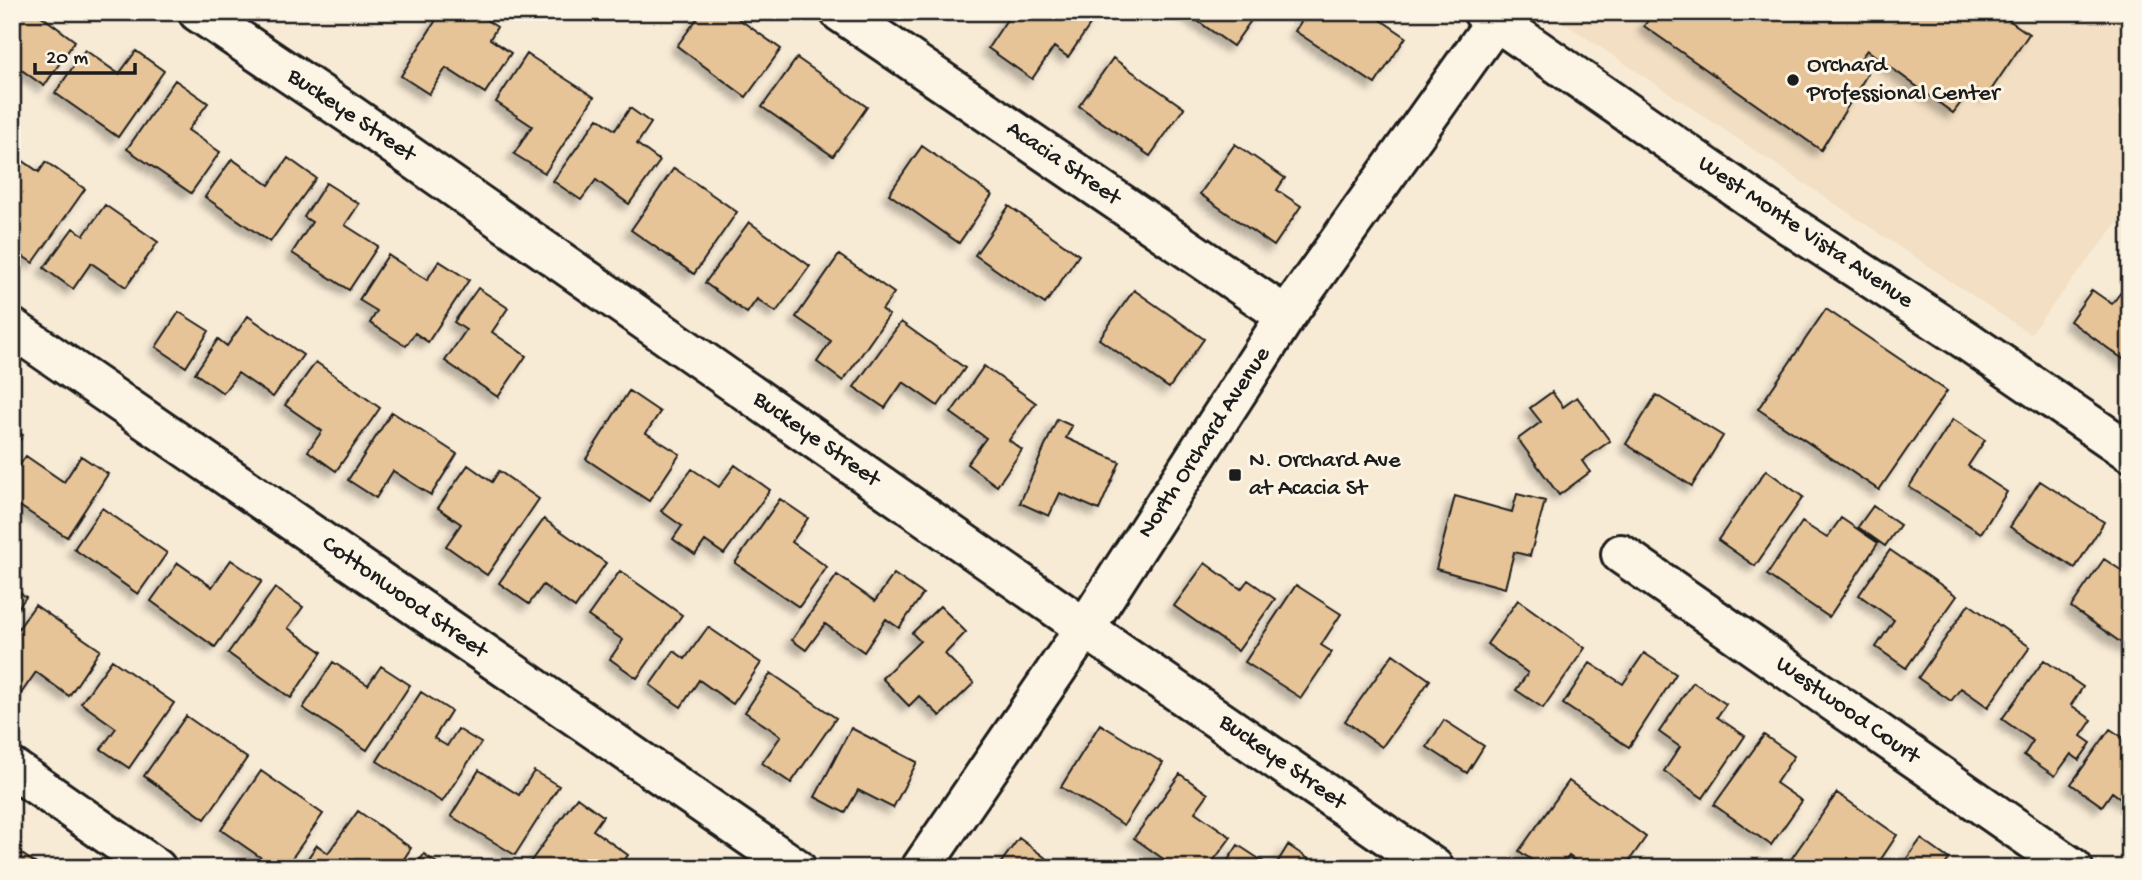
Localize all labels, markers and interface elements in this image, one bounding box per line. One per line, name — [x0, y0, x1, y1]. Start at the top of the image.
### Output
scale bar — [35, 32, 135, 76]
text: 20 m — [46, 47, 88, 72]
place label: Orchard Professional Center — [1806, 52, 2002, 109]
street label: Buckeye Street — [280, 62, 423, 171]
marker: Orchard Professional Center — [1785, 72, 1801, 88]
street label: Acacia Street — [1000, 115, 1128, 214]
street label: West Monte Vista Avenue — [1692, 150, 1919, 316]
street label: North Orchard Avenue — [1132, 341, 1278, 544]
street label: Buckeye Street — [746, 385, 887, 496]
place label: N. Orchard Ave at Acacia St — [1249, 447, 1401, 504]
marker: N. Orchard Ave at Acacia St — [1227, 467, 1243, 483]
street label: Cottonwood Street — [315, 530, 494, 667]
street label: Westwood Court — [1769, 650, 1927, 773]
street label: Buckeye Street — [1212, 708, 1353, 819]

